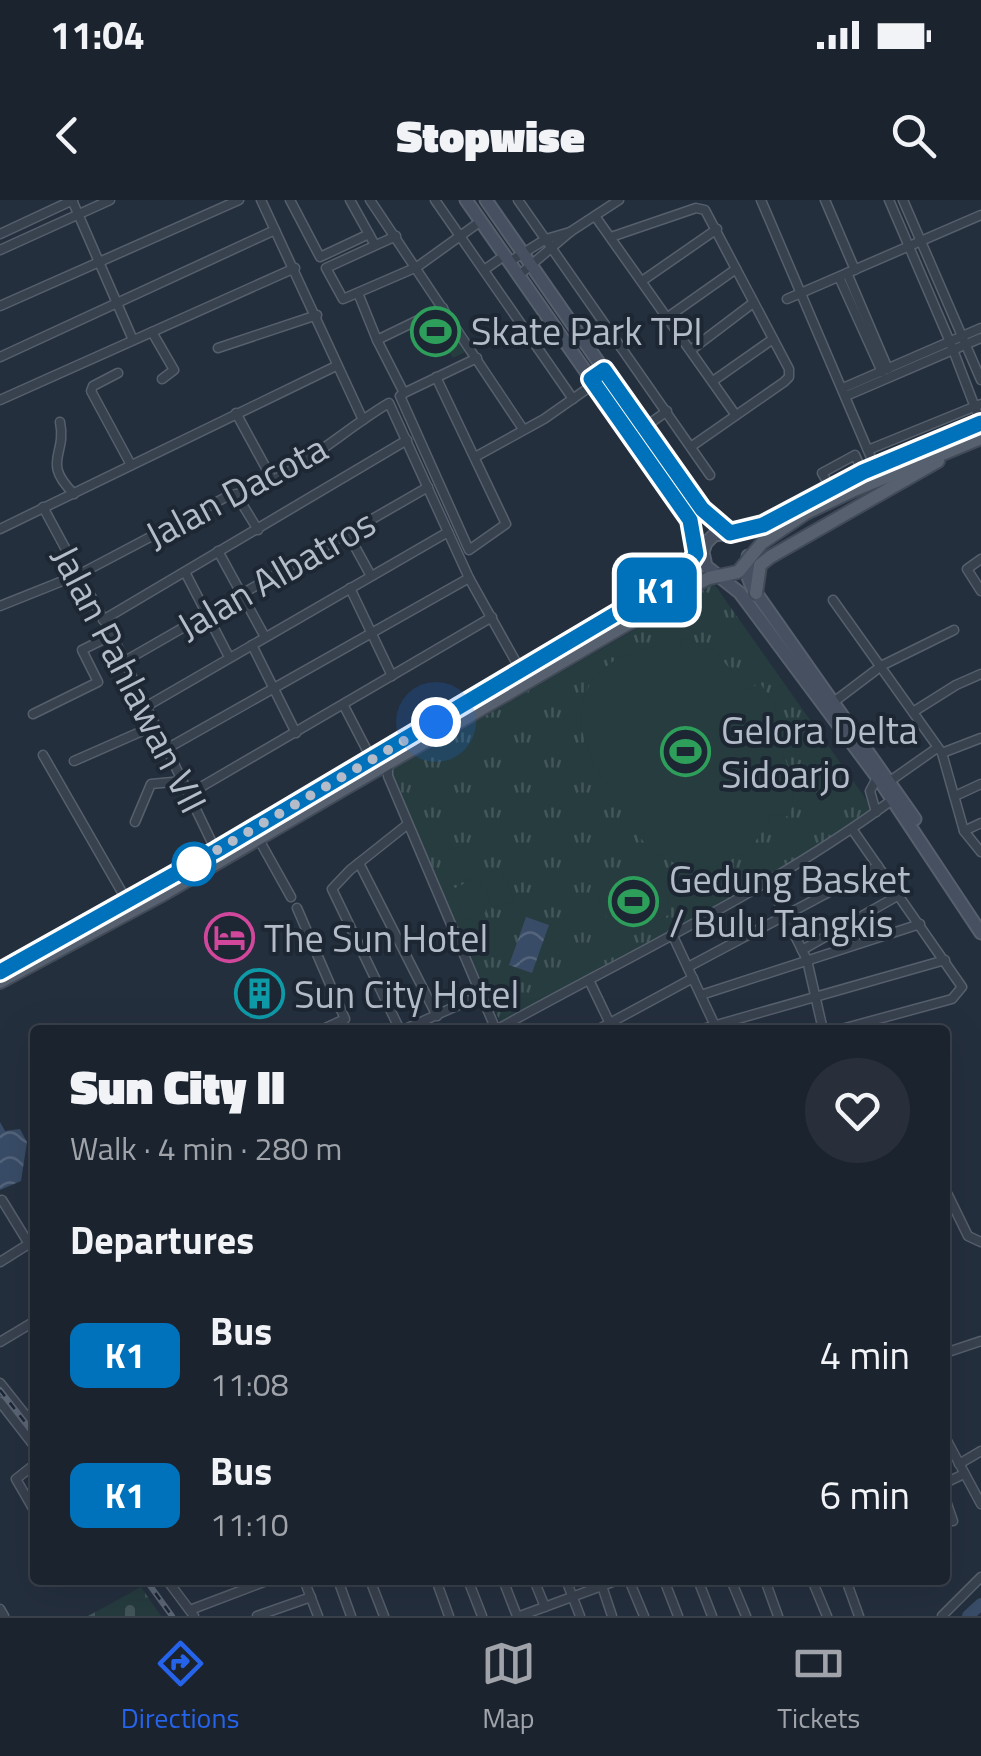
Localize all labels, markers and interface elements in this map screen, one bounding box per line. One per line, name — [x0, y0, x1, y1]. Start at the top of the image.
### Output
text: 11:04 — [50, 6, 145, 64]
text: Stopwise — [396, 101, 585, 169]
icon: back — [40, 108, 95, 163]
icon: search — [886, 108, 941, 163]
place label: Skate Park TPI — [471, 302, 703, 360]
sports icon: Skate Park TPI — [410, 305, 462, 357]
street label: Jalan Dacota — [135, 419, 337, 563]
street label: Jalan Albatros — [166, 494, 386, 654]
street label: Jalan Pahlawan VII — [38, 535, 222, 823]
line badge: K1 — [612, 558, 702, 622]
text: K1 — [637, 563, 677, 617]
your location — [411, 697, 461, 747]
place label: Gelora Delta Sidoarjo — [721, 701, 918, 803]
sports icon: Gelora Delta Sidoarjo — [660, 726, 712, 778]
unlabelled marker — [173, 843, 215, 885]
place label: Gedung Basket / Bulu Tangkis — [669, 850, 910, 952]
sports icon: Gedung Basket / Bulu Tangkis — [608, 875, 660, 927]
place label: The Sun Hotel — [264, 909, 488, 967]
hotel icon: The Sun Hotel — [203, 912, 255, 964]
place label: Sun City Hotel — [294, 965, 519, 1023]
building icon: Sun City Hotel — [233, 968, 285, 1020]
text: Sun City II — [70, 1050, 285, 1123]
button: heart — [805, 1058, 910, 1163]
text: Walk · 4 min · 280 m — [70, 1124, 342, 1172]
text: Departures — [70, 1211, 254, 1269]
text: Bus — [210, 1302, 272, 1360]
text: 4 min — [820, 1326, 910, 1384]
text: K1 — [105, 1328, 145, 1382]
text: 11:08 — [210, 1360, 289, 1408]
text: Bus — [210, 1442, 272, 1500]
text: 6 min — [820, 1466, 910, 1524]
text: K1 — [105, 1468, 145, 1522]
text: 11:10 — [210, 1500, 289, 1548]
tab: Directions — [121, 1636, 239, 1739]
tab: Map — [481, 1636, 536, 1739]
tab: Tickets — [777, 1636, 860, 1739]

